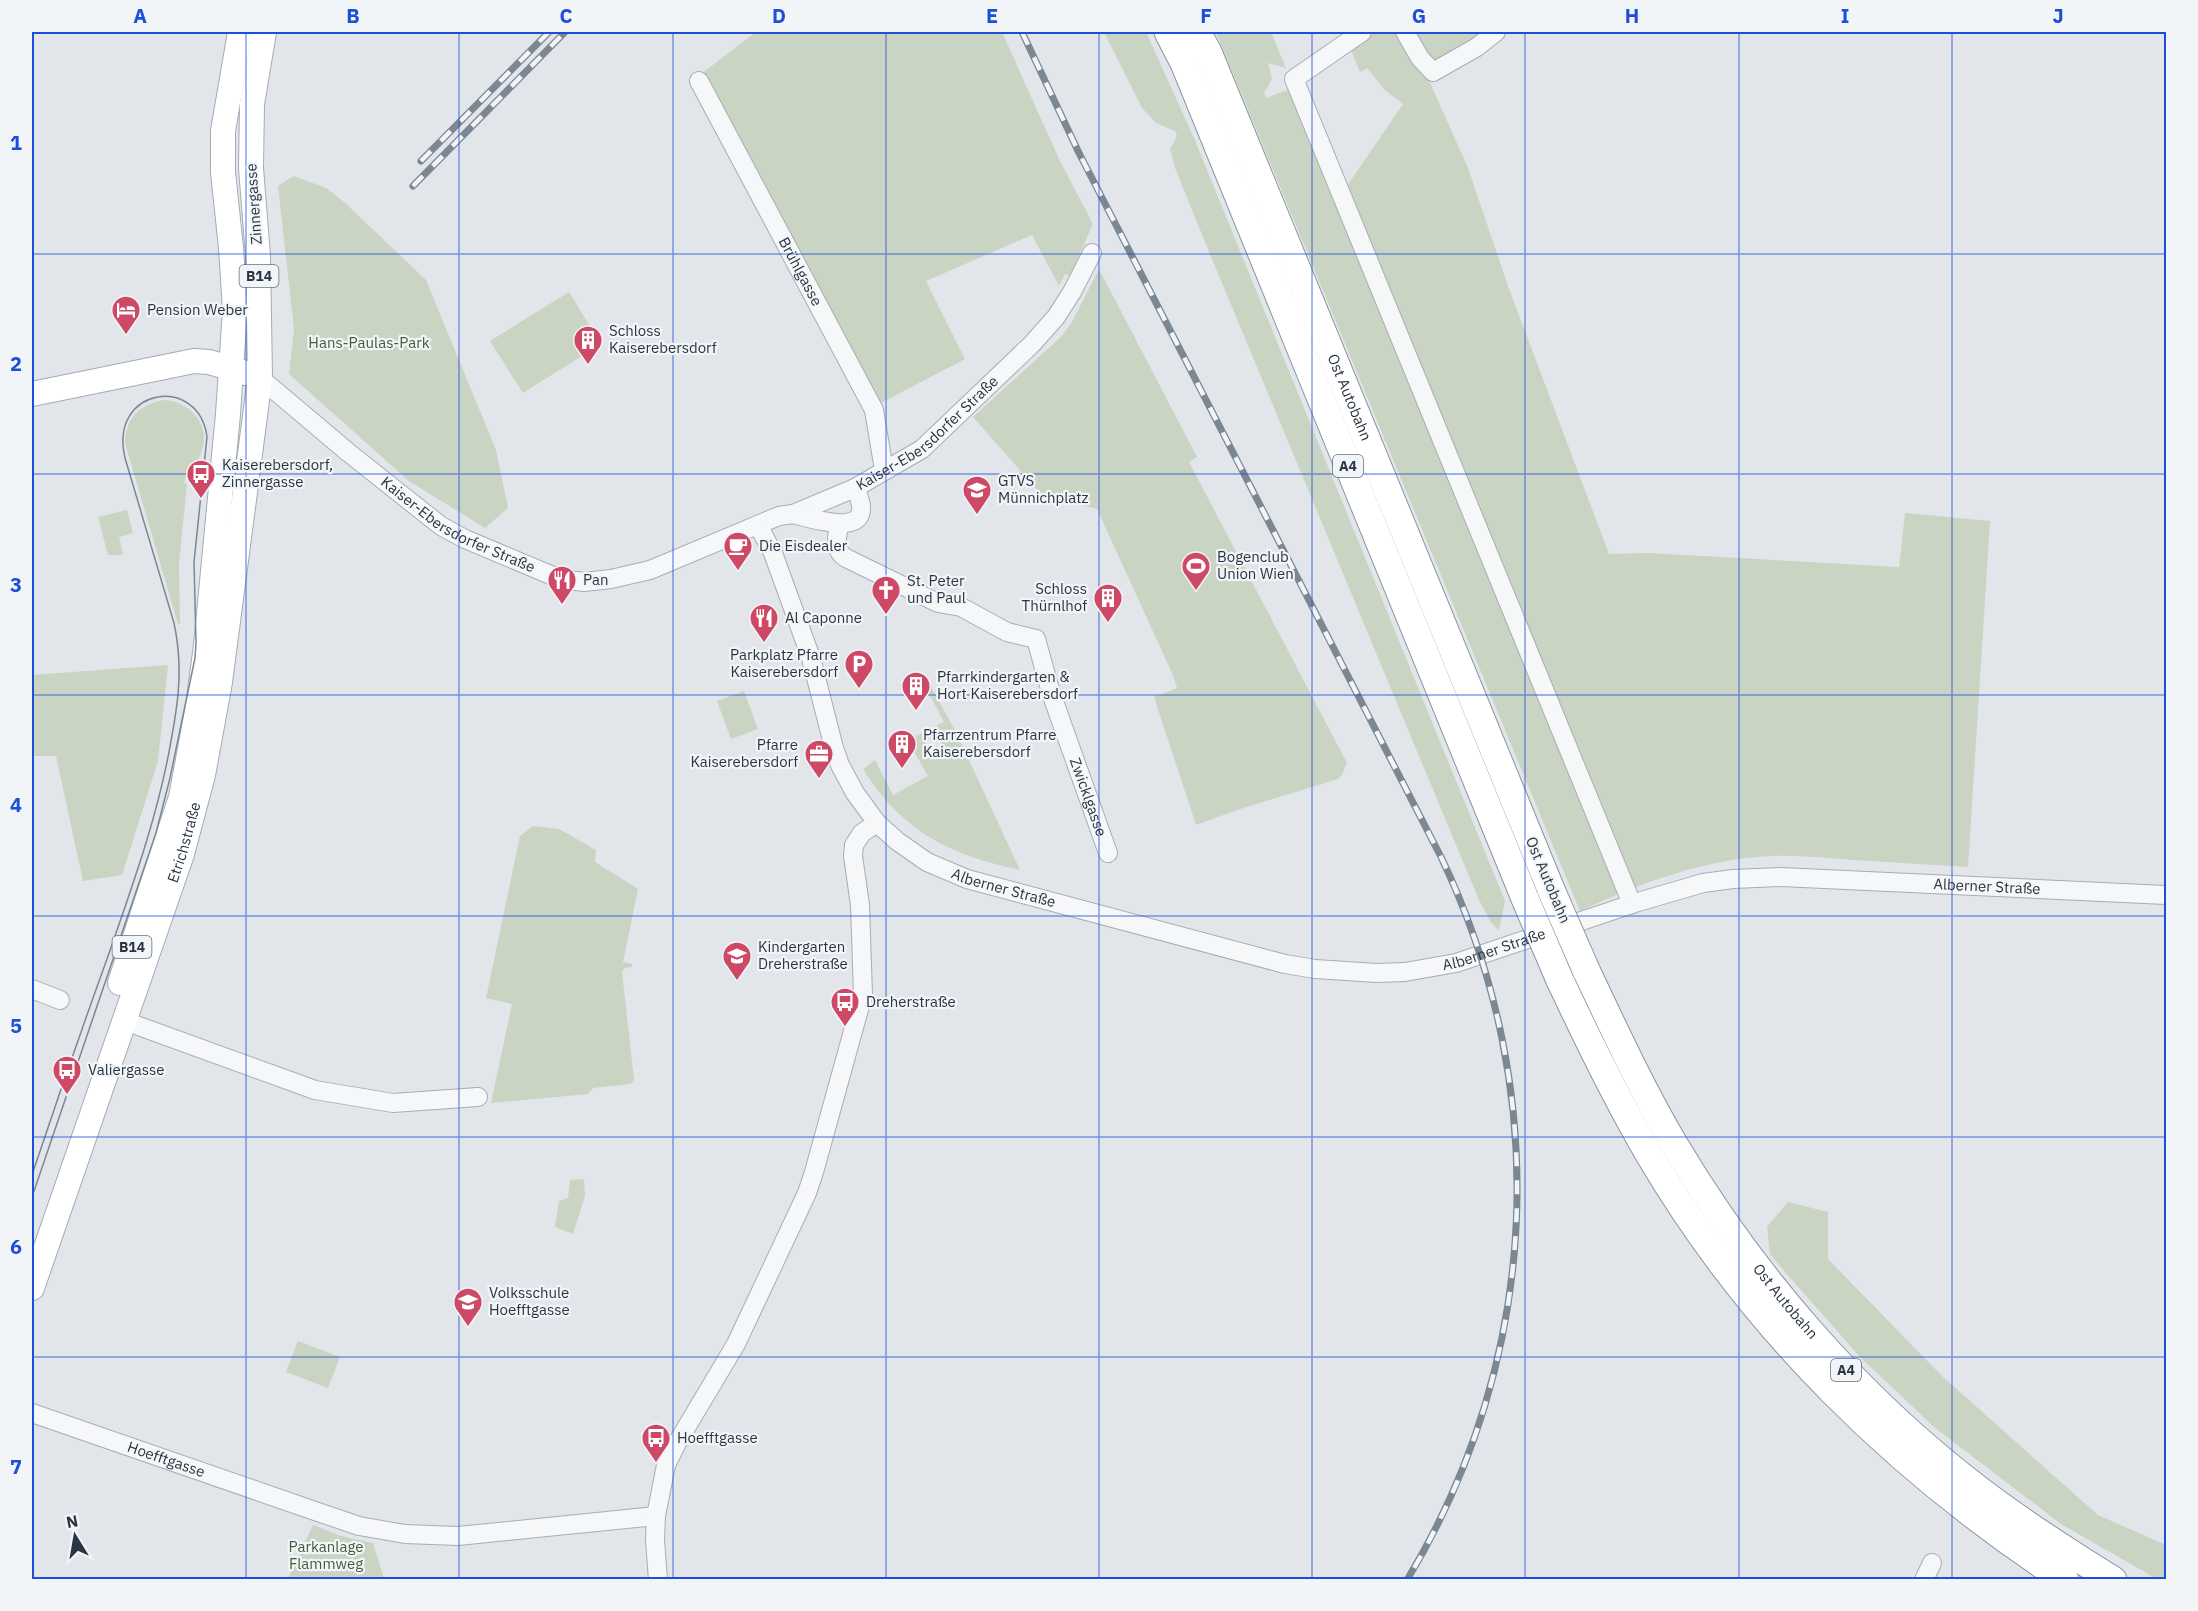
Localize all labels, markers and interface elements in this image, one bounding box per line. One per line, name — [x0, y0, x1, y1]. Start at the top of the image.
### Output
text: A — [133, 2, 147, 29]
text: B — [346, 2, 360, 29]
text: C — [559, 2, 573, 29]
text: D — [772, 2, 786, 29]
text: E — [986, 2, 998, 29]
text: F — [1200, 2, 1212, 29]
text: G — [1412, 2, 1426, 29]
text: H — [1625, 2, 1639, 29]
text: I — [1841, 2, 1849, 29]
text: J — [2052, 2, 2064, 29]
text: 1 — [10, 129, 22, 156]
street label: Zinnergasse — [241, 163, 266, 245]
street label: Brühlgasse — [775, 234, 827, 309]
road number: B14 — [240, 265, 278, 287]
hotel icon: Pension Weber — [110, 294, 142, 336]
place label: Pension Weber — [147, 300, 248, 319]
place label: Schloss Kaiserebersdorf — [609, 321, 717, 357]
building icon: Schloss Kaiserebersdorf — [572, 324, 604, 366]
park label: Hans-Paulas-Park — [308, 333, 430, 352]
text: 2 — [10, 350, 22, 377]
street label: Ost Autobahn — [1324, 351, 1376, 443]
street label: Kaiser-Ebersdorfer Straße — [853, 371, 1002, 494]
place label: Kaiserebersdorf, Zinnergasse — [222, 455, 333, 491]
road number: A4 — [1333, 455, 1363, 477]
bus stop icon: Kaiserebersdorf, Zinnergasse — [185, 458, 217, 500]
place label: GTVS Münnichplatz — [998, 471, 1089, 507]
street label: Kaiser-Ebersdorfer Straße — [377, 472, 538, 576]
school or university icon: GTVS Münnichplatz — [961, 474, 993, 516]
cafe icon: Die Eisdealer — [722, 530, 754, 572]
place label: Die Eisdealer — [759, 536, 848, 555]
place label: Bogenclub Union Wien — [1217, 547, 1294, 583]
sports icon: Bogenclub Union Wien — [1180, 550, 1212, 592]
restaurant icon: Pan — [546, 564, 578, 606]
place label: Pan — [583, 570, 608, 589]
text: 3 — [10, 571, 22, 598]
place label: St. Peter und Paul — [907, 571, 966, 607]
church icon: St. Peter und Paul — [870, 574, 902, 616]
place label: Schloss Thürnlhof — [1022, 579, 1087, 615]
building icon: Schloss Thürnlhof — [1092, 582, 1124, 624]
restaurant icon: Al Caponne — [748, 602, 780, 644]
place label: Al Caponne — [785, 608, 862, 627]
place label: Parkplatz Pfarre Kaiserebersdorf — [730, 645, 838, 681]
parking icon: Parkplatz Pfarre Kaiserebersdorf — [843, 648, 875, 690]
place label: Pfarrkindergarten & Hort Kaiserebersdorf — [937, 667, 1078, 703]
building icon: Pfarrkindergarten & Hort Kaiserebersdorf — [900, 670, 932, 712]
place label: Pfarrzentrum Pfarre Kaiserebersdorf — [923, 725, 1057, 761]
building icon: Pfarrzentrum Pfarre Kaiserebersdorf — [886, 728, 918, 770]
place label: Pfarre Kaiserebersdorf — [690, 735, 798, 771]
office icon: Pfarre Kaiserebersdorf — [803, 738, 835, 780]
street label: Zwicklgasse — [1066, 755, 1111, 839]
text: 4 — [10, 791, 22, 818]
street label: Etrichstraße — [163, 800, 204, 885]
street label: Ost Autobahn — [1522, 834, 1575, 926]
street label: Alberner Straße — [949, 864, 1058, 911]
street label: Alberner Straße — [1933, 874, 2041, 898]
street label: Alberner Straße — [1441, 924, 1548, 974]
road number: B14 — [112, 936, 152, 958]
place label: Kindergarten Dreherstraße — [758, 937, 848, 973]
school or university icon: Kindergarten Dreherstraße — [721, 940, 753, 982]
bus stop icon: Dreherstraße — [829, 986, 861, 1028]
place label: Dreherstraße — [866, 992, 956, 1011]
text: 5 — [10, 1012, 22, 1039]
bus stop icon: Valiergasse — [51, 1054, 83, 1096]
place label: Valiergasse — [88, 1060, 165, 1079]
text: 6 — [10, 1233, 22, 1260]
street label: Ost Autobahn — [1749, 1259, 1822, 1343]
place label: Volksschule Hoefftgasse — [489, 1283, 570, 1319]
school or university icon: Volksschule Hoefftgasse — [452, 1286, 484, 1328]
road number: A4 — [1831, 1359, 1861, 1381]
bus stop icon: Hoefftgasse — [640, 1422, 672, 1464]
place label: Hoefftgasse — [677, 1428, 758, 1447]
street label: Hoefftgasse — [125, 1437, 208, 1481]
text: 7 — [10, 1453, 22, 1480]
north arrow — [45, 1506, 105, 1566]
text: N — [65, 1510, 80, 1532]
park label: Parkanlage Flammweg — [289, 1537, 363, 1573]

